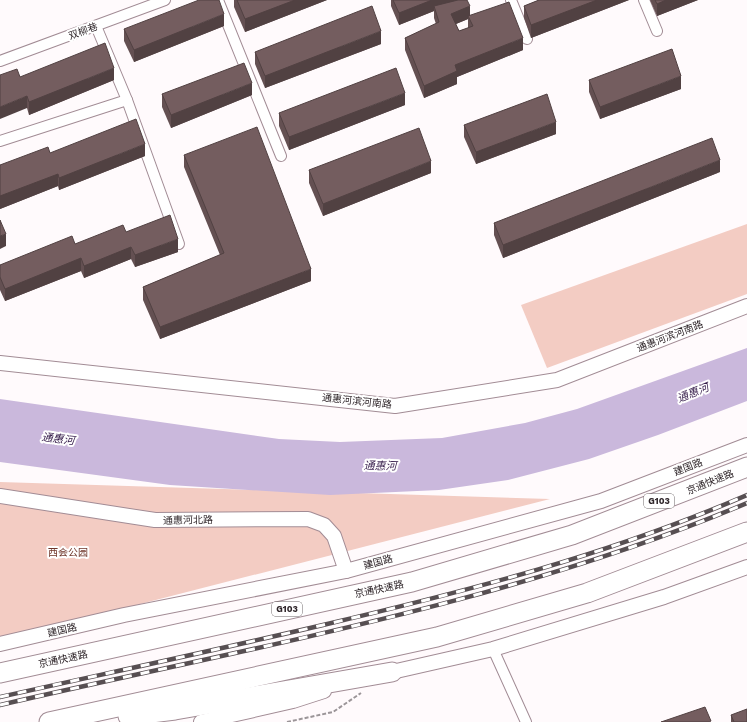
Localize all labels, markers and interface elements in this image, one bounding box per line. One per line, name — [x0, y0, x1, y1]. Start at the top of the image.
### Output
street label: 双柳巷 — [67, 21, 99, 41]
street label: 通惠河滨河南路 — [635, 318, 705, 354]
water label: 通惠河 — [675, 380, 713, 405]
street label: 通惠河滨河南路 — [322, 392, 392, 410]
water label: 通惠河 — [41, 431, 77, 448]
street label: 建国路 — [672, 456, 704, 478]
water label: 通惠河 — [363, 459, 399, 473]
street label: 京通快速路 — [685, 468, 735, 496]
road number: G103 — [644, 494, 674, 508]
street label: 通惠河北路 — [163, 514, 213, 526]
park label: 西会公园 — [48, 547, 88, 558]
street label: 建国路 — [362, 553, 394, 571]
street label: 京通快速路 — [353, 578, 405, 600]
road number: G103 — [272, 602, 302, 616]
street label: 建国路 — [46, 621, 78, 639]
street label: 京通快速路 — [37, 648, 89, 670]

